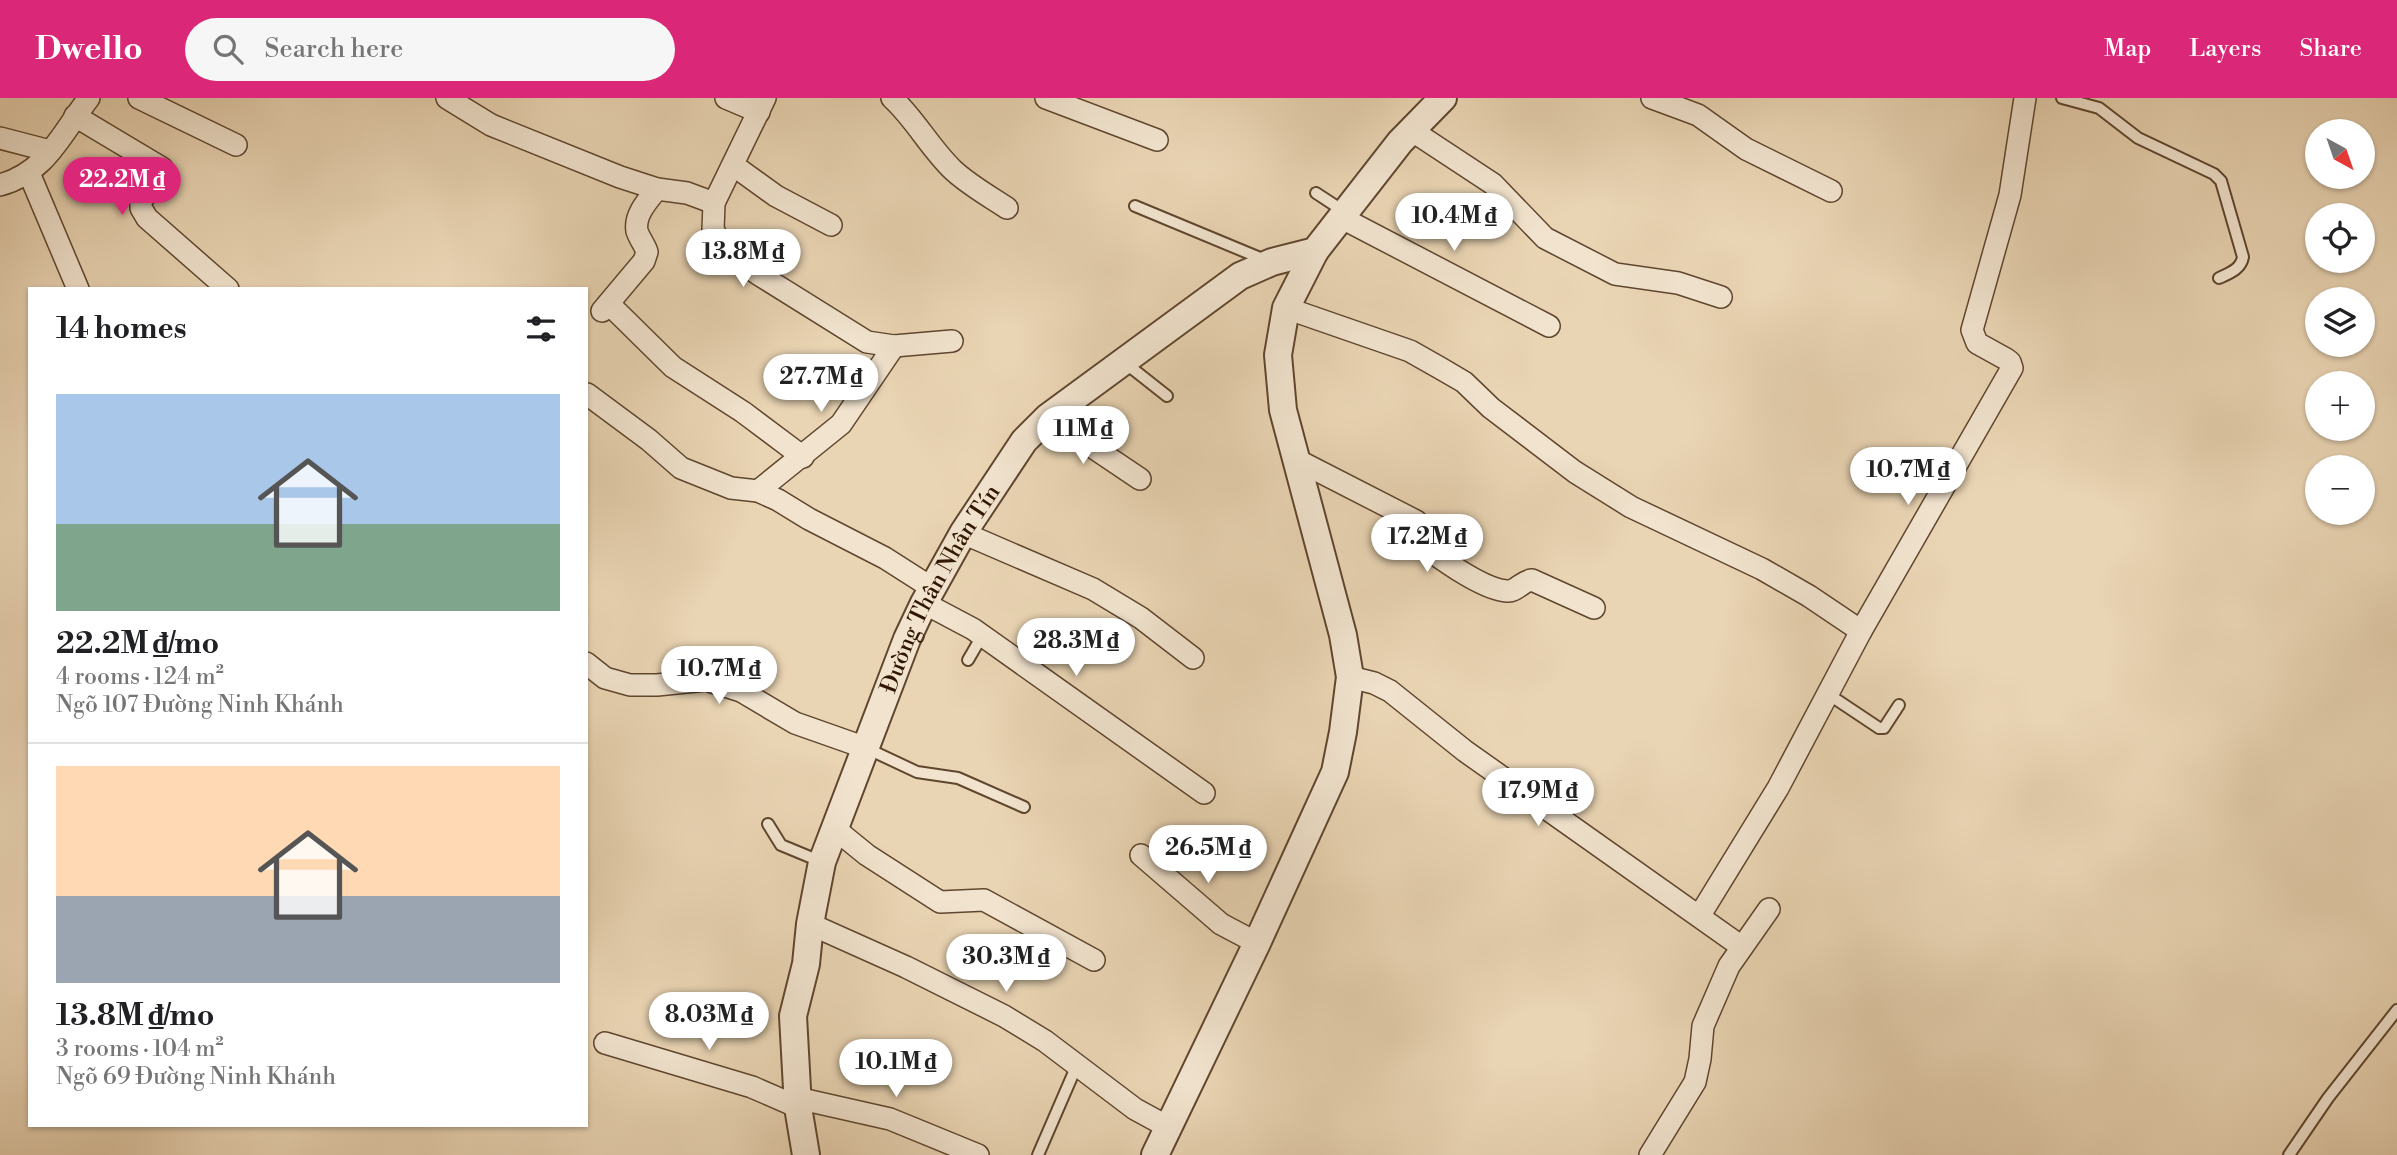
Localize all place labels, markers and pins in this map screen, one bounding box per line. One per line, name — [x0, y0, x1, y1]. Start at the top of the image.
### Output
pin: 22.2M ₫ — [57, 158, 187, 217]
pin: 10.4M ₫ — [1389, 194, 1519, 253]
pin: 13.8M ₫ — [678, 230, 808, 289]
pin: 27.7M ₫ — [756, 354, 886, 414]
pin: 11M ₫ — [1034, 406, 1132, 466]
pin: 10.7M ₫ — [1843, 448, 1973, 507]
pin: 17.2M ₫ — [1362, 514, 1492, 574]
pin: 28.3M ₫ — [1011, 618, 1141, 678]
pin: 10.7M ₫ — [654, 646, 784, 706]
pin: 17.9M ₫ — [1473, 768, 1603, 828]
pin: 26.5M ₫ — [1143, 826, 1273, 885]
pin: 30.3M ₫ — [941, 934, 1071, 994]
pin: 8.03M ₫ — [644, 992, 774, 1052]
pin: 10.1M ₫ — [831, 1040, 961, 1099]

